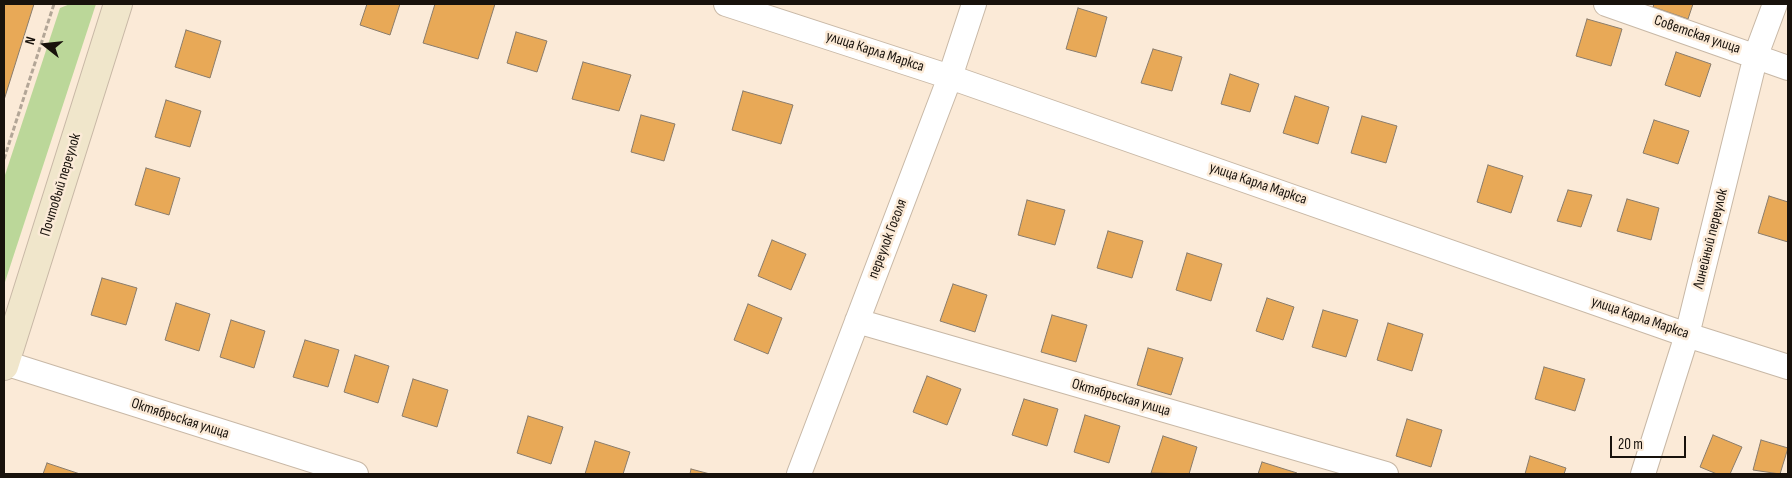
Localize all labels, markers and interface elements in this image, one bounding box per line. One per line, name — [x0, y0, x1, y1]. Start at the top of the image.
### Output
street label: Советская улица — [1651, 12, 1743, 58]
north arrow — [20, 20, 70, 70]
street label: улица Карла Маркса — [824, 28, 926, 76]
text: N — [21, 35, 39, 47]
street label: Почтовый переулок — [37, 131, 85, 239]
street label: улица Карла Маркса — [1207, 159, 1309, 209]
street label: Линейный переулок — [1690, 187, 1732, 291]
street label: переулок Гоголя — [865, 197, 911, 281]
street label: улица Карла Маркса — [1589, 293, 1691, 343]
street label: Октябрьская улица — [1070, 375, 1172, 421]
street label: Октябрьская улица — [129, 395, 231, 443]
scale bar — [1612, 426, 1688, 458]
text: 20 m — [1618, 435, 1643, 454]

